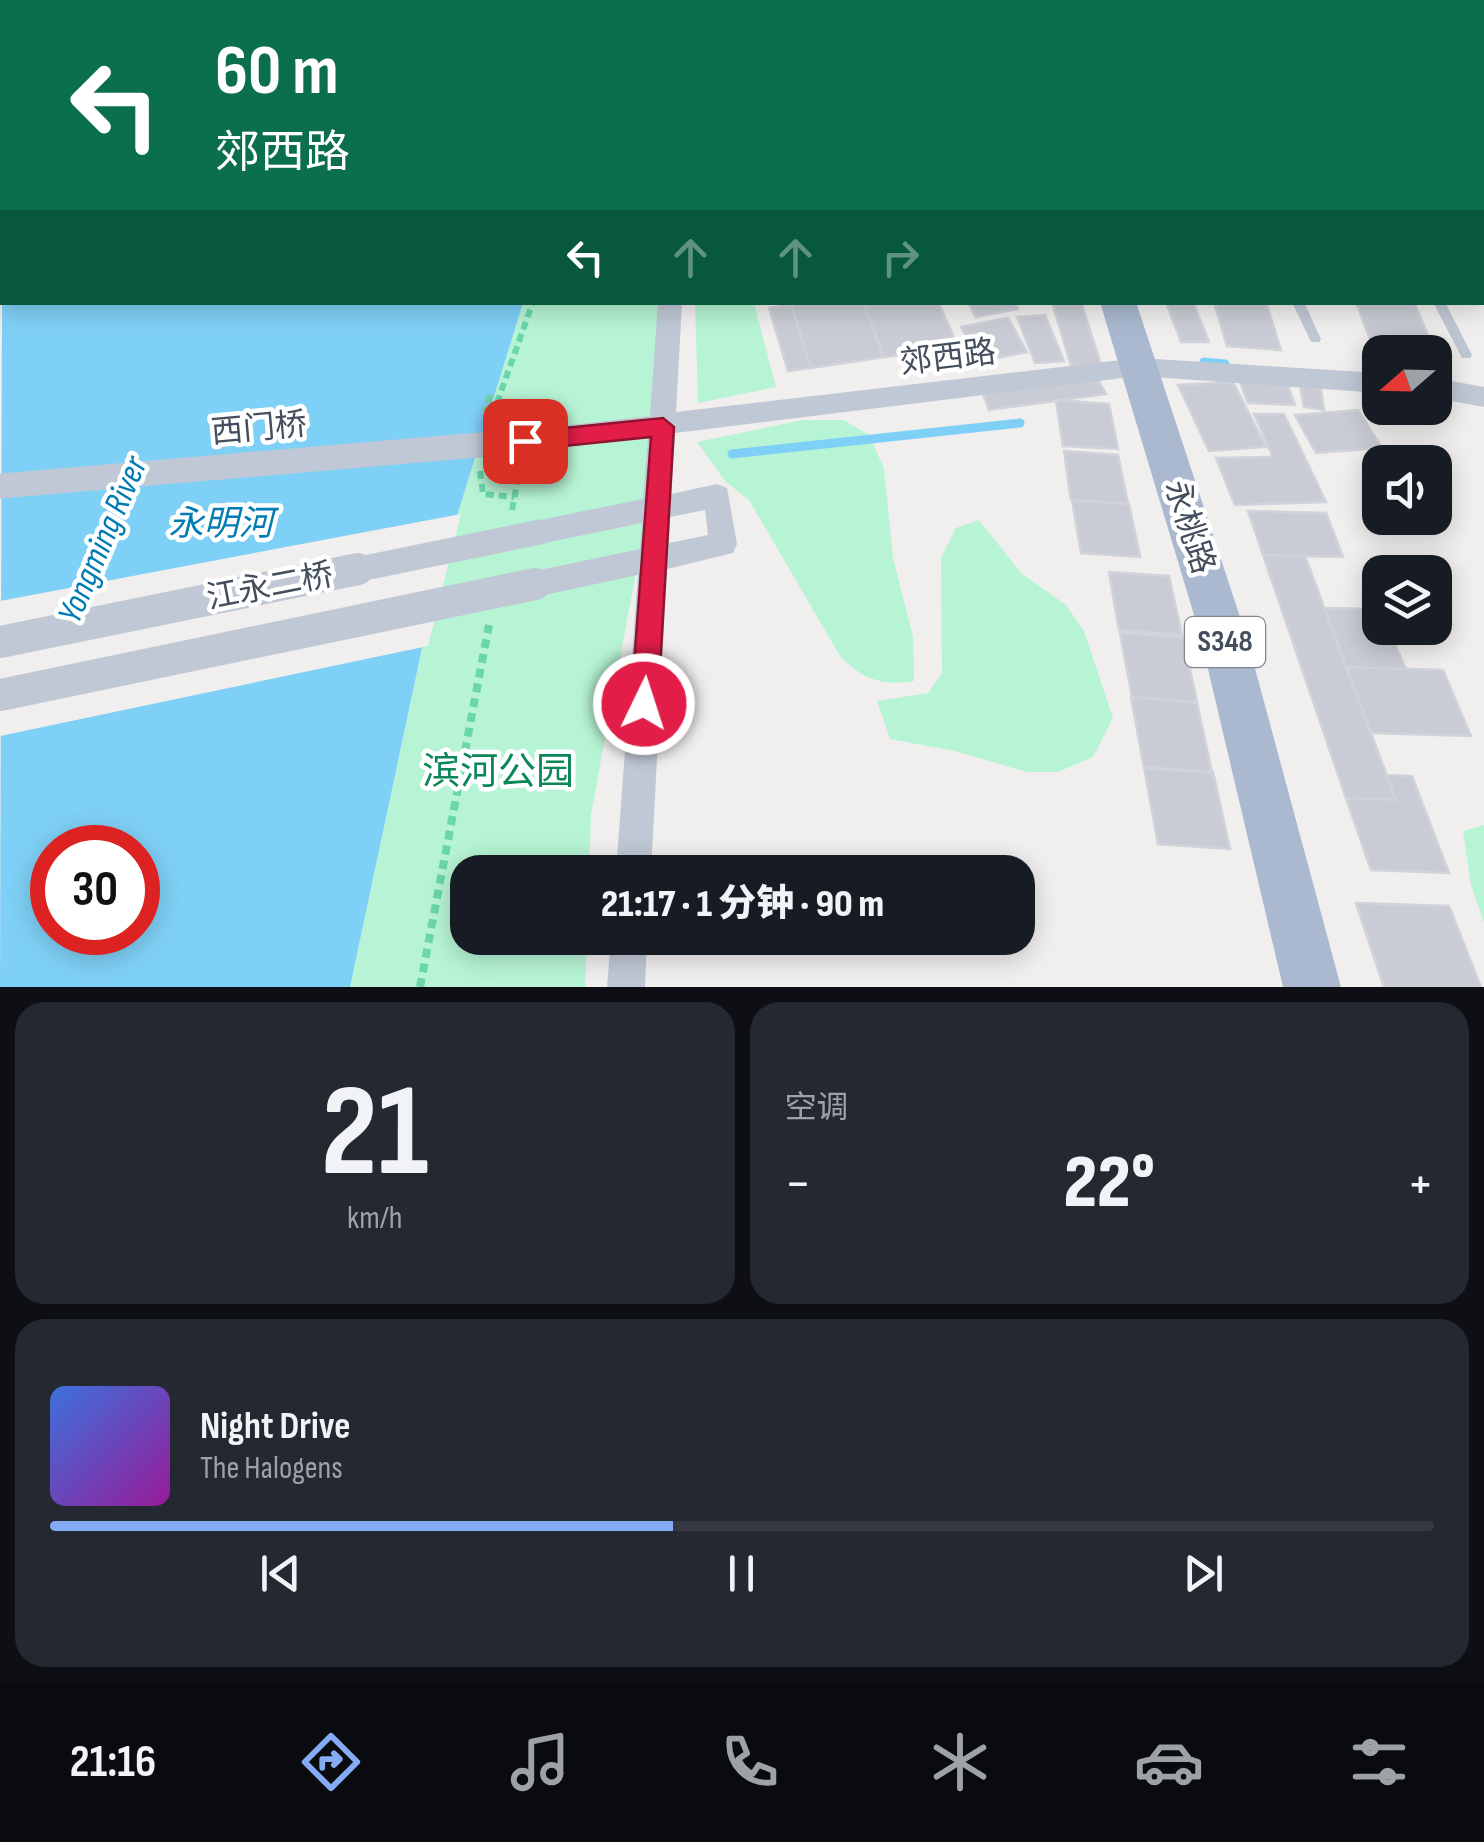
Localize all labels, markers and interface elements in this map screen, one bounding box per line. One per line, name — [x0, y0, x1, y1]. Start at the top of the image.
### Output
text: 60 m — [215, 30, 339, 114]
icon: left — [50, 40, 180, 170]
text: 郊西路 — [215, 126, 350, 181]
icon: left — [558, 230, 613, 285]
icon: ahead — [663, 230, 718, 285]
icon: ahead — [768, 230, 823, 285]
icon: right — [873, 230, 928, 285]
street label: 郊西路 — [898, 333, 998, 383]
north arrow — [1362, 335, 1452, 425]
map controls — [1362, 335, 1452, 645]
pin — [483, 399, 568, 484]
street label: 西门桥 — [209, 405, 309, 453]
icon: arrive — [498, 414, 553, 469]
button: sound — [1362, 445, 1452, 535]
water label: Yongming River — [49, 449, 158, 630]
street label: 永桃路 — [1156, 475, 1222, 579]
water label: 永明河 — [168, 503, 279, 546]
button: layers — [1362, 555, 1452, 645]
street label: 江永二桥 — [203, 556, 337, 618]
road number: S348 — [1185, 617, 1265, 667]
position arrow — [592, 652, 696, 756]
park label: 滨河公园 — [422, 750, 574, 795]
speed limit sign: 30 — [30, 825, 160, 955]
text: 21:17 · 1 分钟 · 90 m — [601, 882, 884, 927]
text: 21 — [321, 1056, 429, 1212]
text: 空调 — [785, 1089, 849, 1128]
text: 22° — [1063, 1138, 1155, 1229]
text: − — [785, 1151, 811, 1218]
text: + — [1407, 1151, 1434, 1218]
text: km/h — [347, 1199, 402, 1238]
text: Night Drive — [200, 1404, 351, 1449]
text: The Halogens — [200, 1449, 343, 1488]
icon: previous — [253, 1546, 308, 1601]
icon: pause — [714, 1546, 769, 1601]
icon: next — [1176, 1546, 1231, 1601]
icon: directions — [296, 1727, 366, 1797]
icon: music — [505, 1727, 575, 1797]
icon: phone — [715, 1727, 785, 1797]
icon: climate — [925, 1727, 995, 1797]
icon: car — [1134, 1727, 1204, 1797]
icon: filters — [1344, 1727, 1414, 1797]
text: 21:16 — [70, 1735, 156, 1790]

